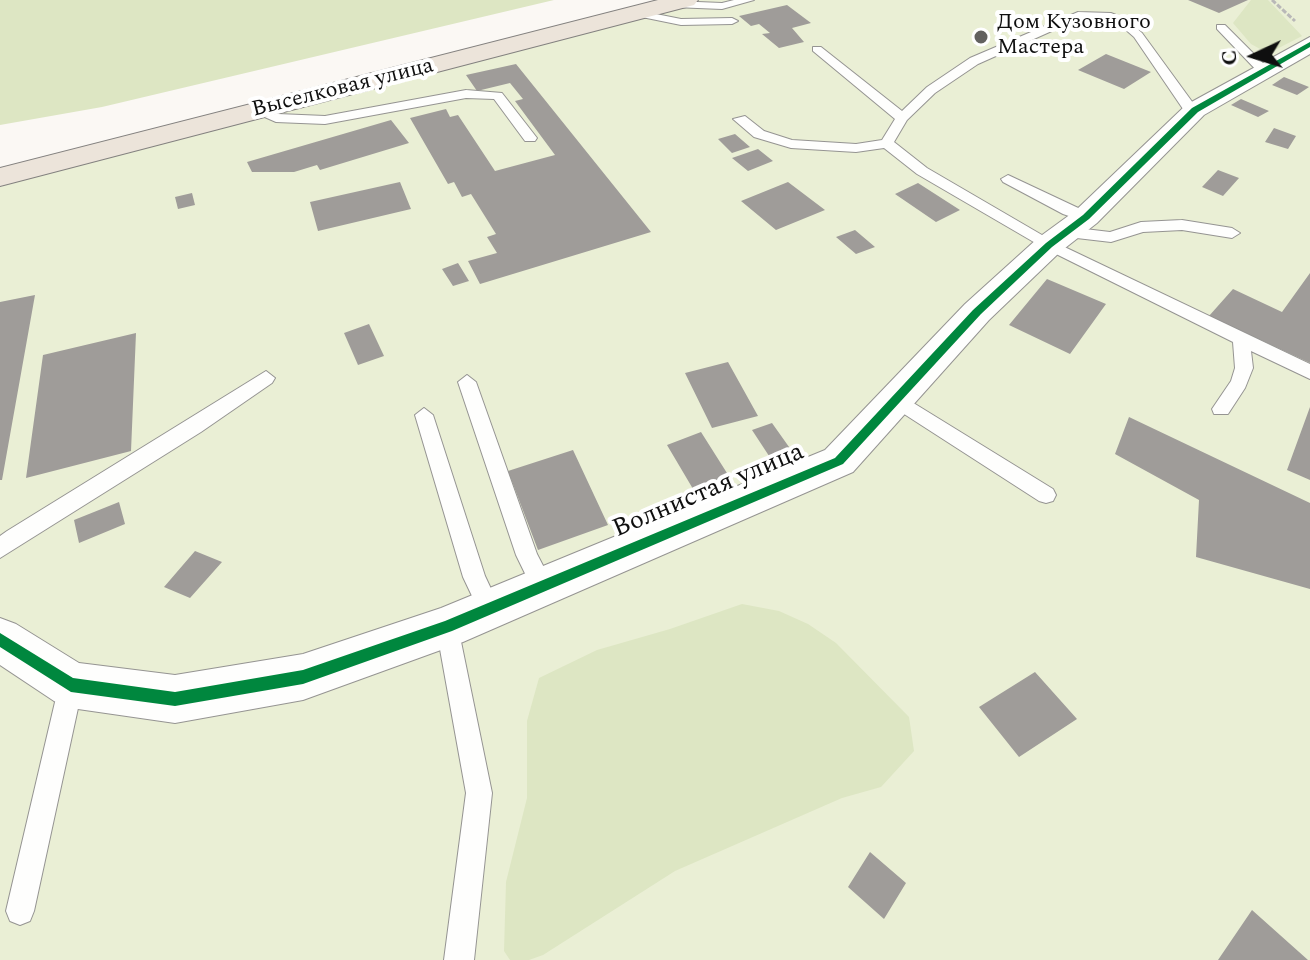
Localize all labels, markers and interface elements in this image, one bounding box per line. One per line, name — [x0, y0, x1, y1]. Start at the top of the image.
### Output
place label: Дом Кузовного Мастера — [997, 11, 1151, 62]
north arrow — [1214, 16, 1294, 96]
marker: Дом Кузовного Мастера — [972, 28, 990, 46]
text: С — [1213, 49, 1247, 67]
street label: Выселковая улица — [249, 54, 437, 124]
street label: Волнистая улица — [609, 438, 809, 546]

